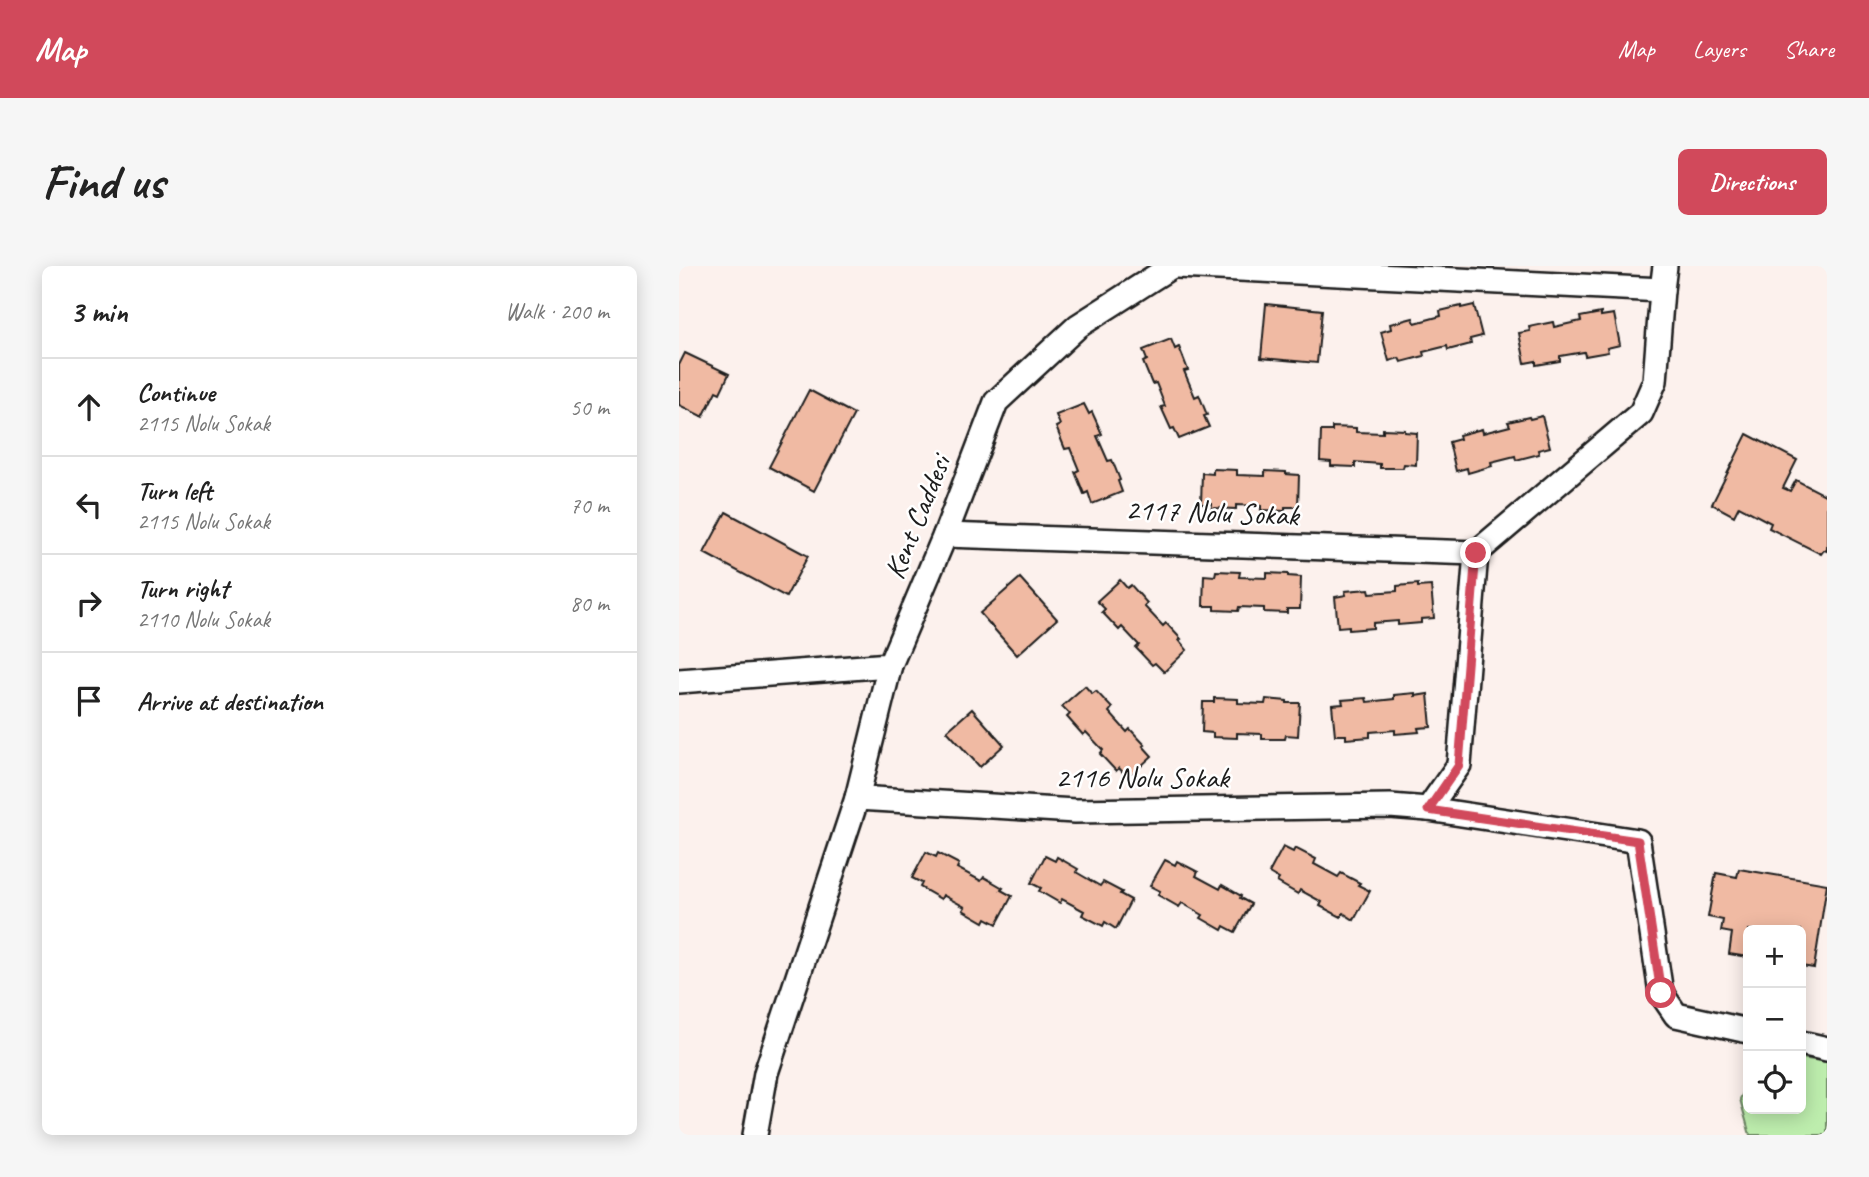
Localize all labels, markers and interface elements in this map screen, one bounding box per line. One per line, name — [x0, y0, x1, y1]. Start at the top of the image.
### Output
text: Map — [35, 28, 86, 70]
text: Map — [1618, 34, 1655, 64]
text: Layers — [1693, 34, 1746, 64]
text: Share — [1784, 34, 1834, 64]
button: Directions — [1678, 149, 1827, 215]
text: Find us — [42, 151, 164, 213]
text: 3 min — [70, 293, 127, 331]
text: Walk · 200 m — [505, 297, 609, 326]
text: Continue — [137, 376, 215, 409]
icon: ahead — [70, 388, 108, 426]
text: 50 m — [570, 393, 609, 422]
text: 2115 Nolu Sokak — [137, 409, 270, 438]
street label: Kent Caddesi — [875, 447, 960, 584]
text: Turn left — [137, 474, 212, 507]
icon: left — [70, 486, 108, 524]
street label: 2117 Nolu Sokak — [1125, 490, 1301, 534]
text: 70 m — [570, 491, 609, 520]
text: 2115 Nolu Sokak — [137, 507, 270, 536]
route end — [1460, 537, 1491, 568]
text: Turn right — [137, 572, 228, 605]
icon: right — [70, 584, 108, 622]
text: 80 m — [570, 589, 609, 618]
text: 2110 Nolu Sokak — [137, 605, 270, 634]
icon: arrive — [70, 682, 108, 720]
text: Arrive at destination — [137, 685, 323, 718]
street label: 2116 Nolu Sokak — [1055, 758, 1231, 796]
map controls — [1743, 925, 1806, 1114]
button: + — [1743, 925, 1806, 988]
route start — [1645, 977, 1676, 1008]
button: − — [1743, 988, 1806, 1051]
button: locate — [1743, 1051, 1806, 1114]

